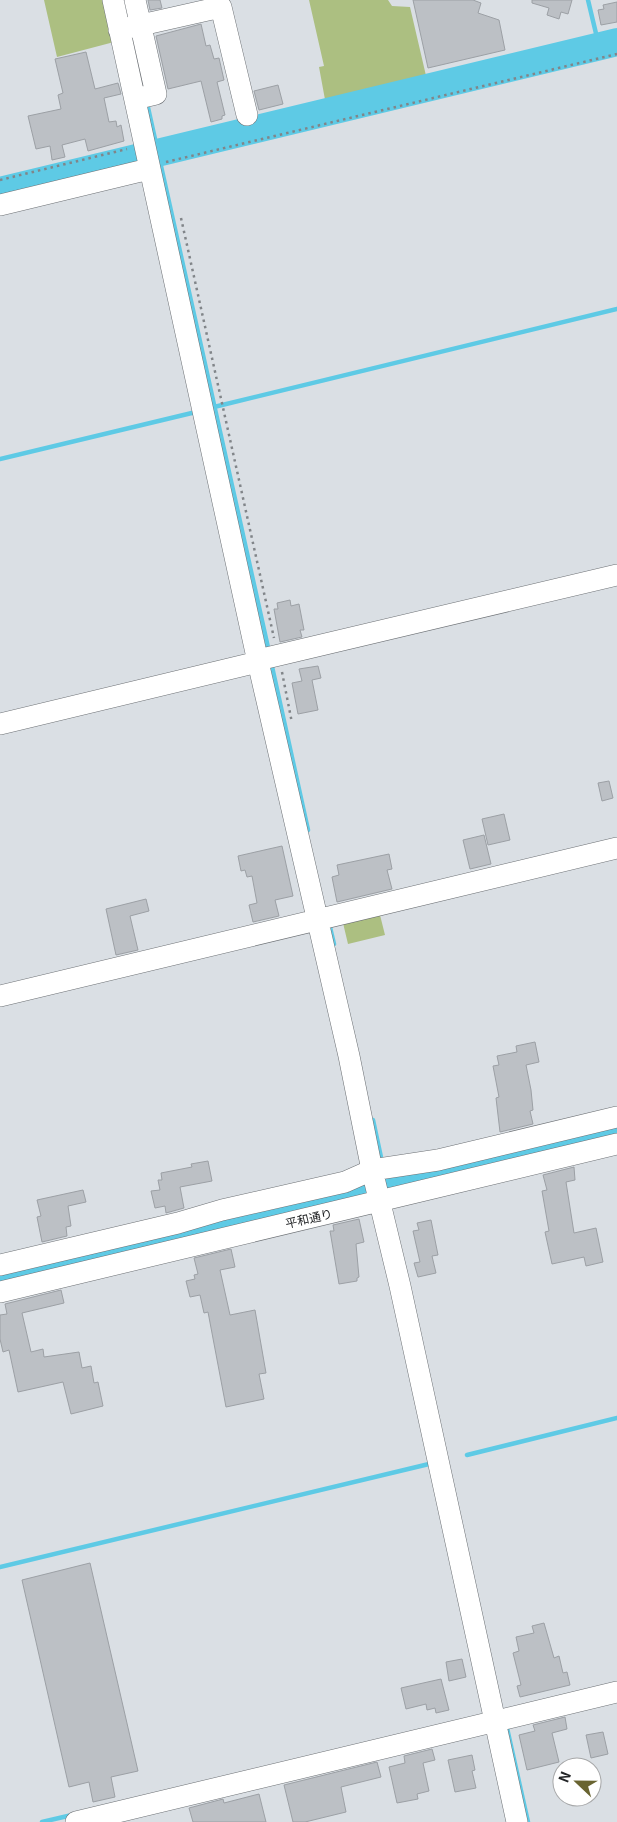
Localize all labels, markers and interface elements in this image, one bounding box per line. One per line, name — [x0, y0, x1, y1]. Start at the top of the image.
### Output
street label: 平和通り — [283, 1204, 334, 1231]
north arrow — [552, 1757, 602, 1807]
text: N — [553, 1768, 575, 1785]

